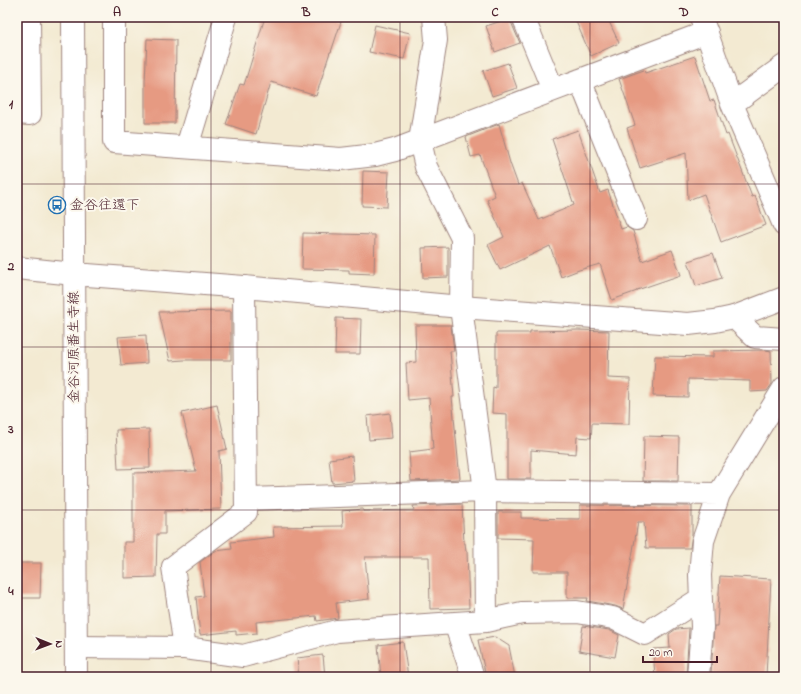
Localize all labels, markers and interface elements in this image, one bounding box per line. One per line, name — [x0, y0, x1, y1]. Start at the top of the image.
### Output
text: A — [113, 3, 121, 22]
text: B — [301, 3, 311, 22]
text: C — [491, 3, 499, 22]
text: D — [678, 3, 689, 22]
text: 1 — [9, 95, 14, 114]
bus stop icon: 金谷往還下 — [47, 195, 67, 215]
place label: 金谷往還下 — [70, 195, 140, 216]
text: 2 — [7, 257, 15, 276]
street label: 金谷河原番生寺線 — [64, 291, 85, 403]
text: 3 — [7, 420, 14, 439]
text: 4 — [7, 582, 14, 601]
north arrow — [30, 624, 70, 664]
scale bar — [643, 638, 717, 664]
text: N — [51, 640, 67, 648]
text: 20 m — [649, 644, 672, 662]

